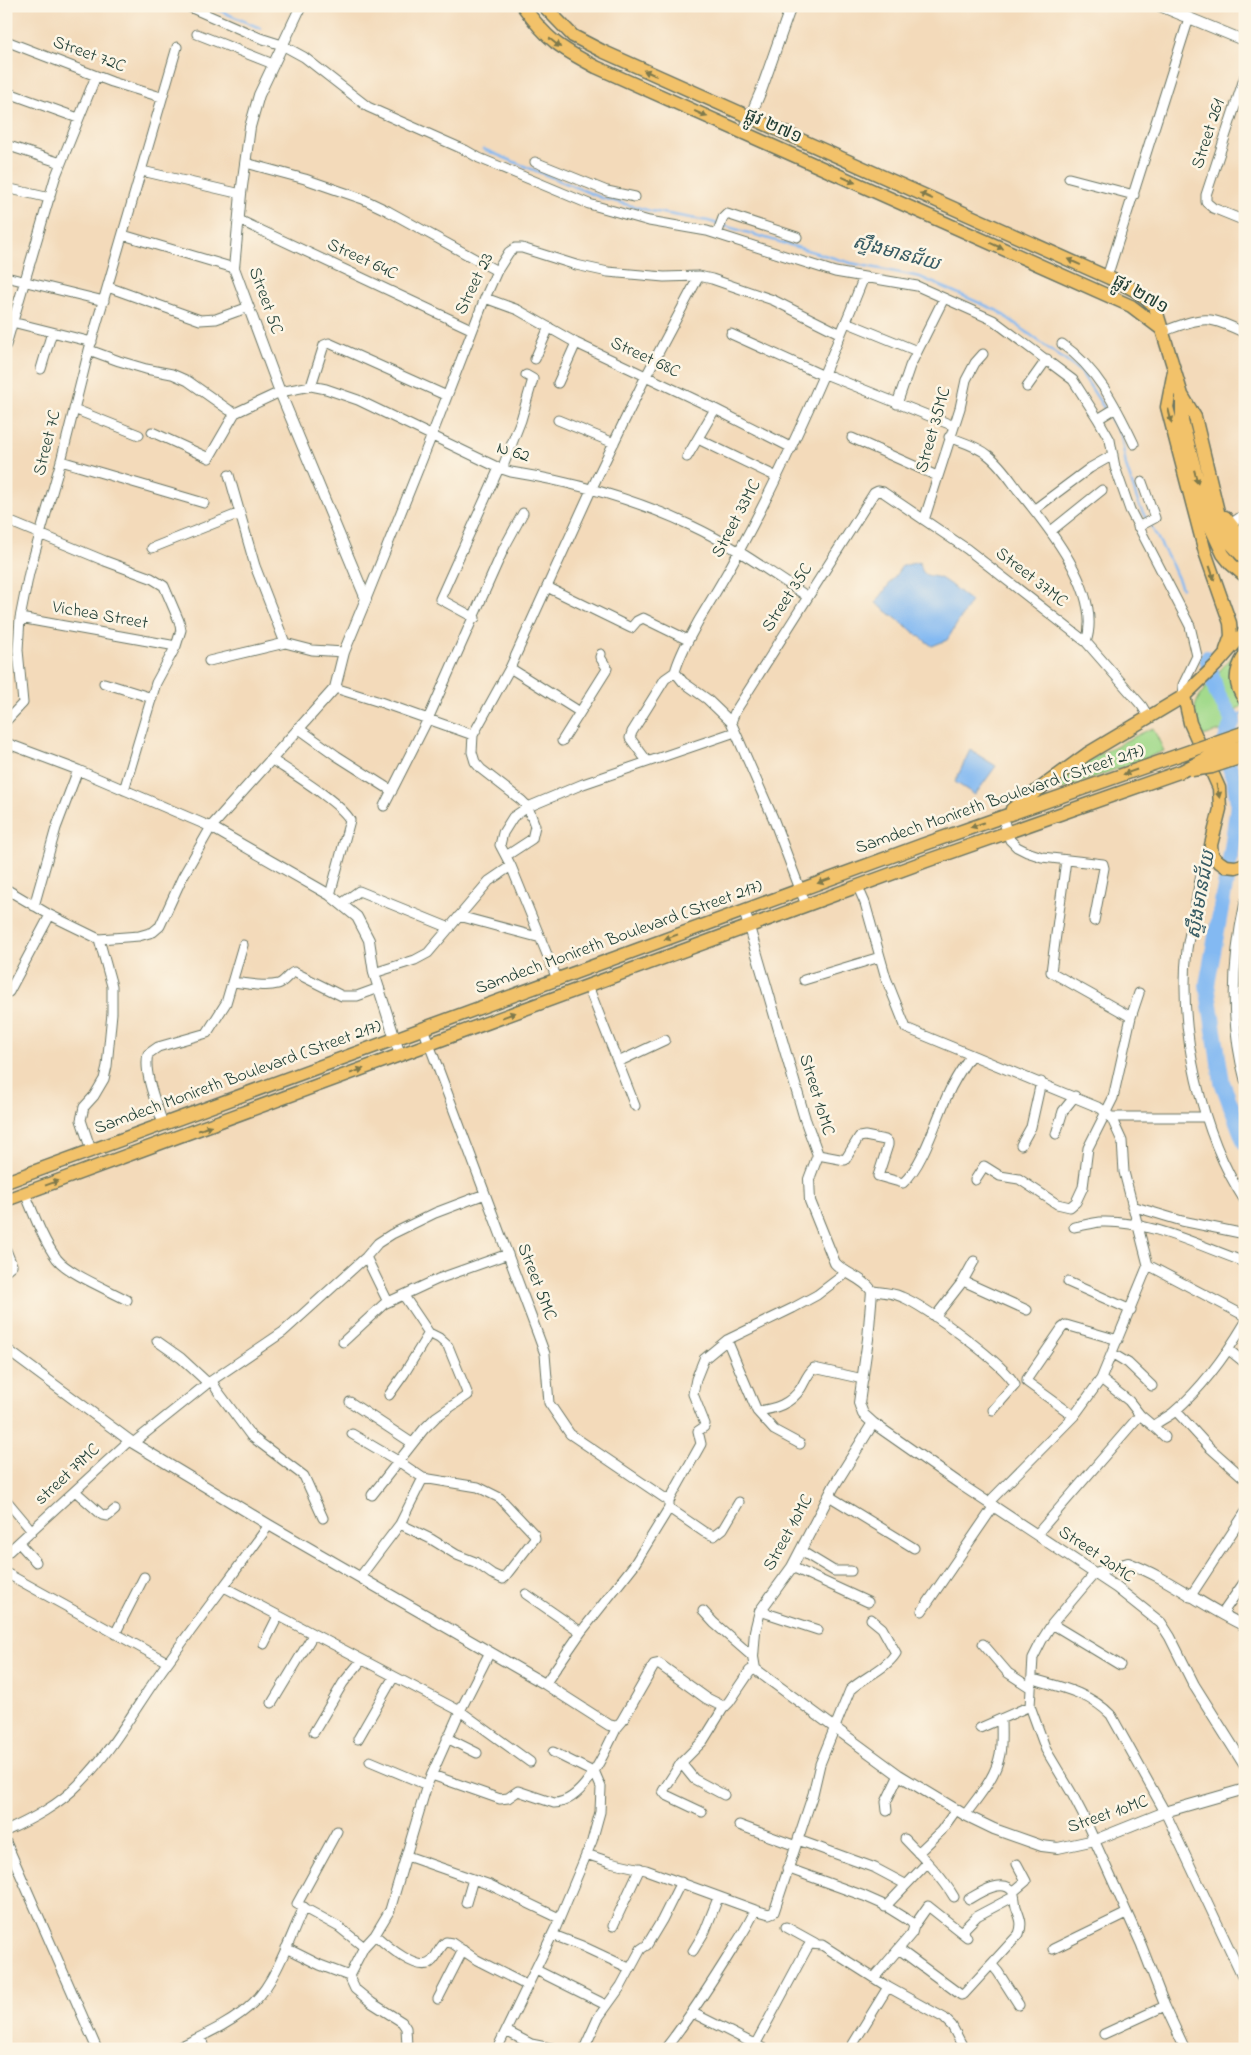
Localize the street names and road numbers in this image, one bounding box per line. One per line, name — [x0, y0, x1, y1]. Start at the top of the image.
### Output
street label: Street 72C — [49, 30, 129, 80]
street label: Street 261 — [1185, 95, 1233, 172]
street label: ផ្លូវ ២៧១ — [739, 103, 806, 152]
street label: Street 64C — [322, 232, 402, 288]
street label: Street 23 — [449, 249, 501, 319]
street label: Street 5C — [241, 264, 289, 338]
street label: ផ្លូវ ២៧១ — [1106, 269, 1173, 323]
street label: Street 68C — [606, 330, 684, 386]
street label: Street 35MC — [909, 384, 959, 476]
street label: Street 7C — [27, 407, 69, 479]
street label: N 62 — [493, 436, 533, 470]
street label: Street 33MC — [705, 475, 769, 563]
street label: Street 37MC — [989, 541, 1073, 615]
street label: Street 35C — [756, 558, 820, 638]
street label: Vichea Street — [49, 595, 150, 637]
street label: Samdech Monireth Boulevard (Street 217) — [852, 738, 1148, 862]
street label: Samdech Monireth Boulevard (Street 217) — [472, 874, 766, 1002]
street label: Samdech Monireth Boulevard (Street 217) — [91, 1014, 385, 1142]
street label: Street 10MC — [791, 1051, 841, 1139]
street label: Street 5MC — [509, 1240, 563, 1325]
street label: street 79MC — [29, 1438, 107, 1512]
street label: Street 10MC — [757, 1490, 821, 1576]
street label: Street 20MC — [1053, 1520, 1140, 1590]
street label: Street 10MC — [1064, 1789, 1152, 1841]

